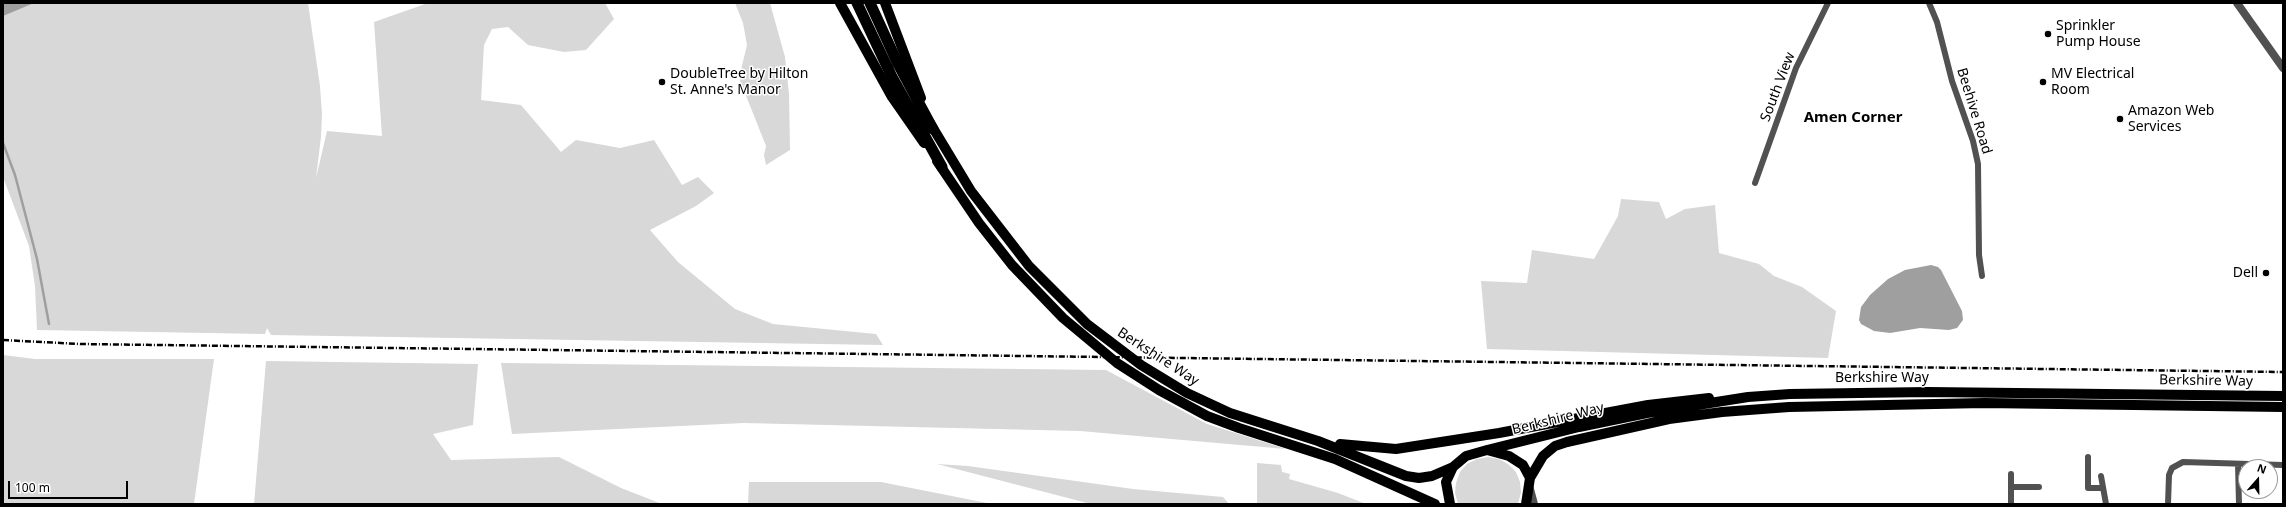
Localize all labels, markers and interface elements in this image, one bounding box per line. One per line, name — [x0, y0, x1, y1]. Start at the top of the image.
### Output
place label: Sprinkler Pump House — [2056, 18, 2141, 50]
marker: Sprinkler Pump House — [2043, 29, 2053, 39]
street label: South View — [1757, 50, 1799, 124]
place label: DoubleTree by Hilton St. Anne's Manor — [670, 66, 808, 98]
street label: Beehive Road — [1953, 66, 1995, 156]
place label: MV Electrical Room — [2051, 66, 2134, 98]
marker: DoubleTree by Hilton St. Anne's Manor — [657, 77, 667, 87]
marker: MV Electrical Room — [2038, 77, 2048, 87]
place label: Amazon Web Services — [2128, 103, 2214, 136]
district label: Amen Corner — [1804, 109, 1902, 127]
marker: Amazon Web Services — [2115, 114, 2125, 124]
place label: Dell — [2233, 265, 2258, 281]
marker: Dell — [2261, 268, 2271, 278]
street label: Berkshire Way — [1114, 324, 1202, 390]
street label: Berkshire Way — [1835, 370, 1929, 386]
street label: Berkshire Way — [2159, 372, 2253, 390]
street label: Berkshire Way — [1510, 399, 1606, 439]
north arrow — [2238, 459, 2278, 499]
text: N — [2255, 460, 2269, 477]
scale bar — [10, 473, 130, 499]
text: 100 m — [15, 479, 50, 496]

